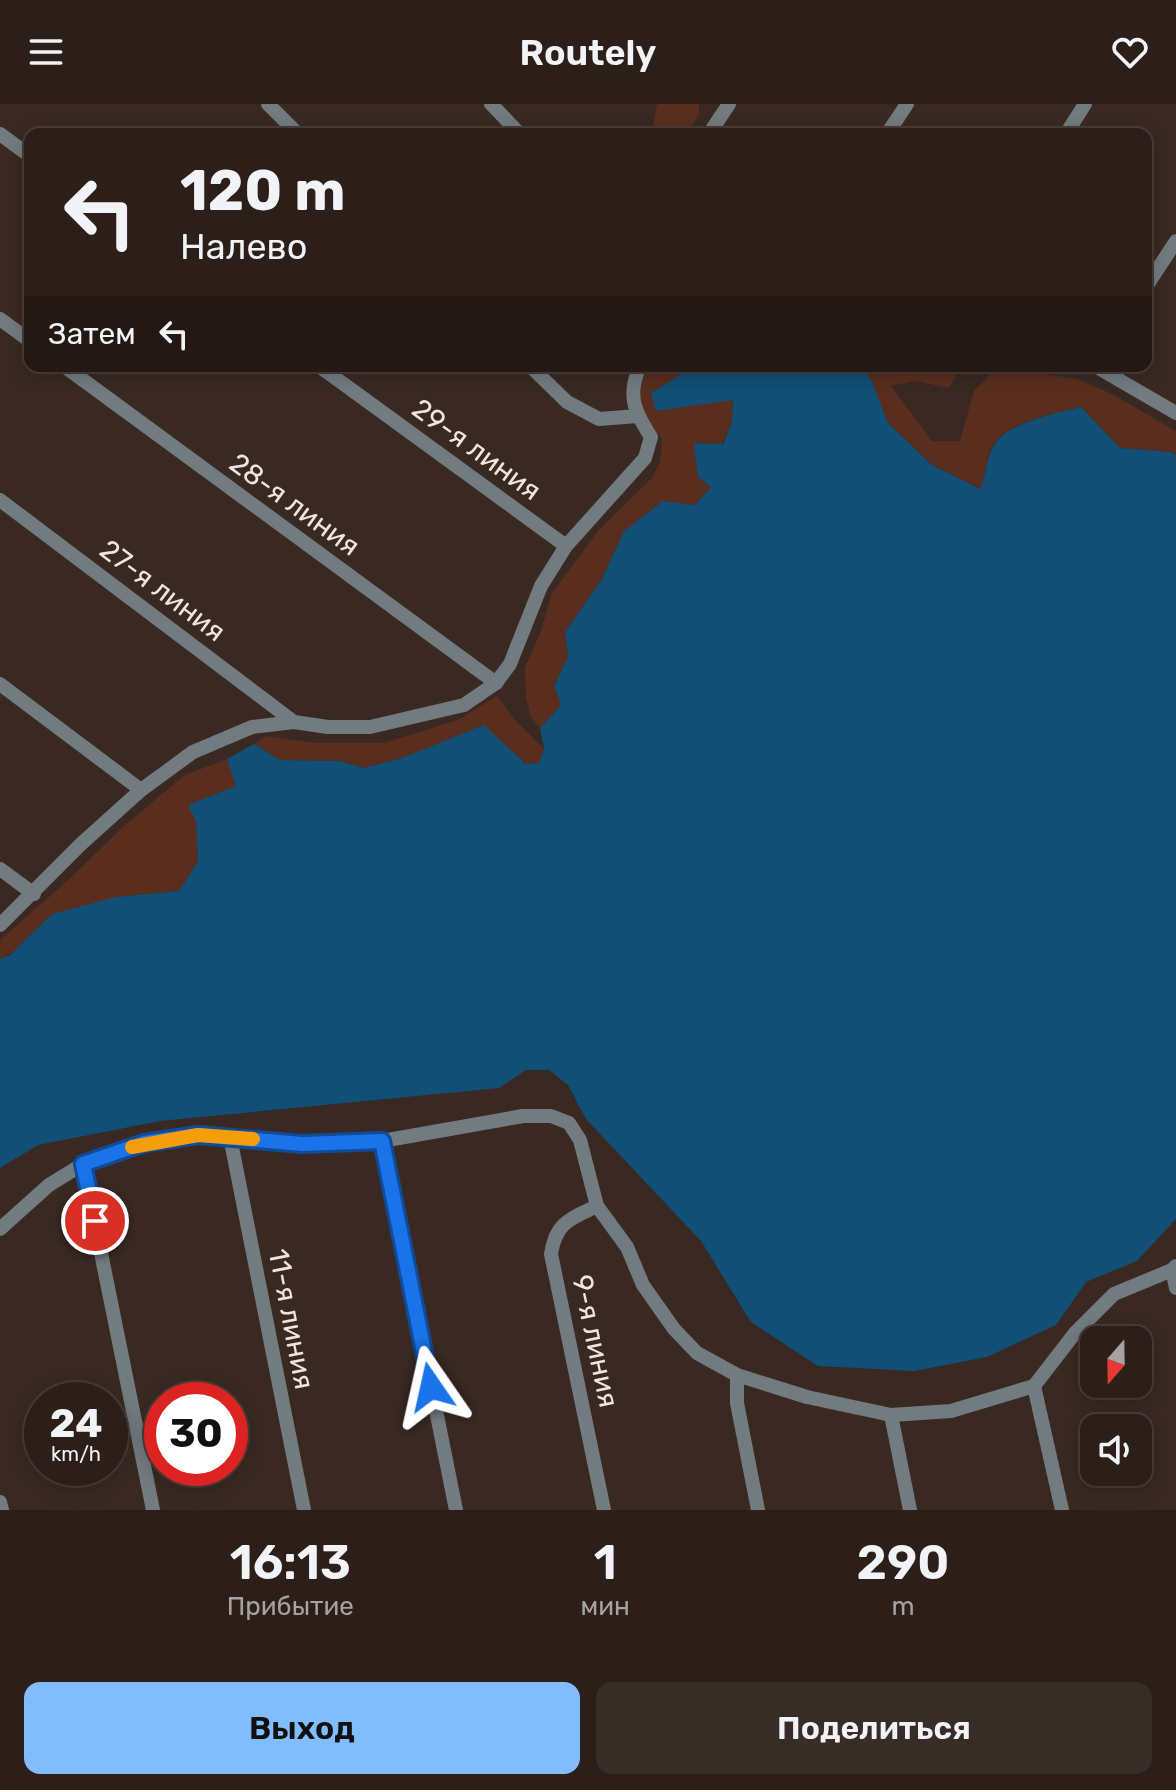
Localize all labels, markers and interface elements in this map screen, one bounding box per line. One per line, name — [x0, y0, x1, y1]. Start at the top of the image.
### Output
icon: menu — [24, 30, 68, 74]
icon: heart — [1108, 30, 1152, 74]
text: Routely — [520, 31, 656, 74]
text: 120 m — [180, 158, 346, 224]
icon: left — [48, 160, 152, 264]
text: Налево — [180, 225, 307, 268]
icon: left — [152, 312, 196, 356]
text: Затем — [48, 316, 136, 352]
street label: 29-я линия — [406, 392, 547, 507]
street label: 28-я линия — [223, 446, 366, 563]
street label: 27-я линия — [94, 533, 232, 648]
pin — [61, 1187, 129, 1255]
icon: arrive — [73, 1199, 117, 1243]
street label: 11-я линия — [262, 1246, 321, 1392]
street label: 9-я линия — [565, 1272, 626, 1410]
north arrow — [1080, 1326, 1152, 1398]
map controls — [1080, 1326, 1152, 1486]
position arrow — [389, 1345, 473, 1429]
speed limit sign: 30 — [144, 1382, 248, 1486]
text: 24 — [49, 1400, 103, 1447]
button: sound — [1080, 1414, 1152, 1486]
text: km/h — [51, 1442, 101, 1466]
text: 16:13 — [230, 1534, 351, 1591]
text: 1 — [594, 1534, 617, 1591]
text: 290 — [857, 1534, 949, 1591]
text: Прибытие — [227, 1591, 354, 1622]
text: мин — [581, 1591, 630, 1622]
text: m — [891, 1591, 915, 1622]
button: Выход — [24, 1682, 580, 1774]
button: Поделиться — [596, 1682, 1152, 1774]

